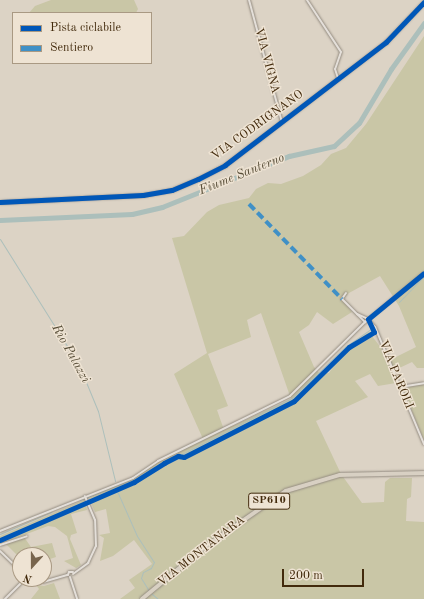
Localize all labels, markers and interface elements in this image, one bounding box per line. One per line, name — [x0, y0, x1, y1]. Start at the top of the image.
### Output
legend — [12, 12, 152, 64]
text: Pista ciclabile — [50, 22, 121, 34]
street label: VIA VIGNA — [250, 27, 282, 95]
text: Sentiero — [50, 42, 93, 54]
street label: VIA CODRIGNANO — [209, 88, 307, 164]
water label: Fiume Santerno — [197, 151, 287, 199]
water label: Rio Palazzi — [47, 322, 93, 386]
street label: VIA PAROLI — [375, 339, 415, 411]
road number: SP610 — [248, 492, 290, 510]
street label: VIA MONTANARA — [155, 513, 249, 591]
north arrow — [12, 547, 52, 587]
scale bar — [284, 561, 366, 587]
text: 200 m — [289, 570, 323, 582]
text: N — [22, 571, 34, 584]

